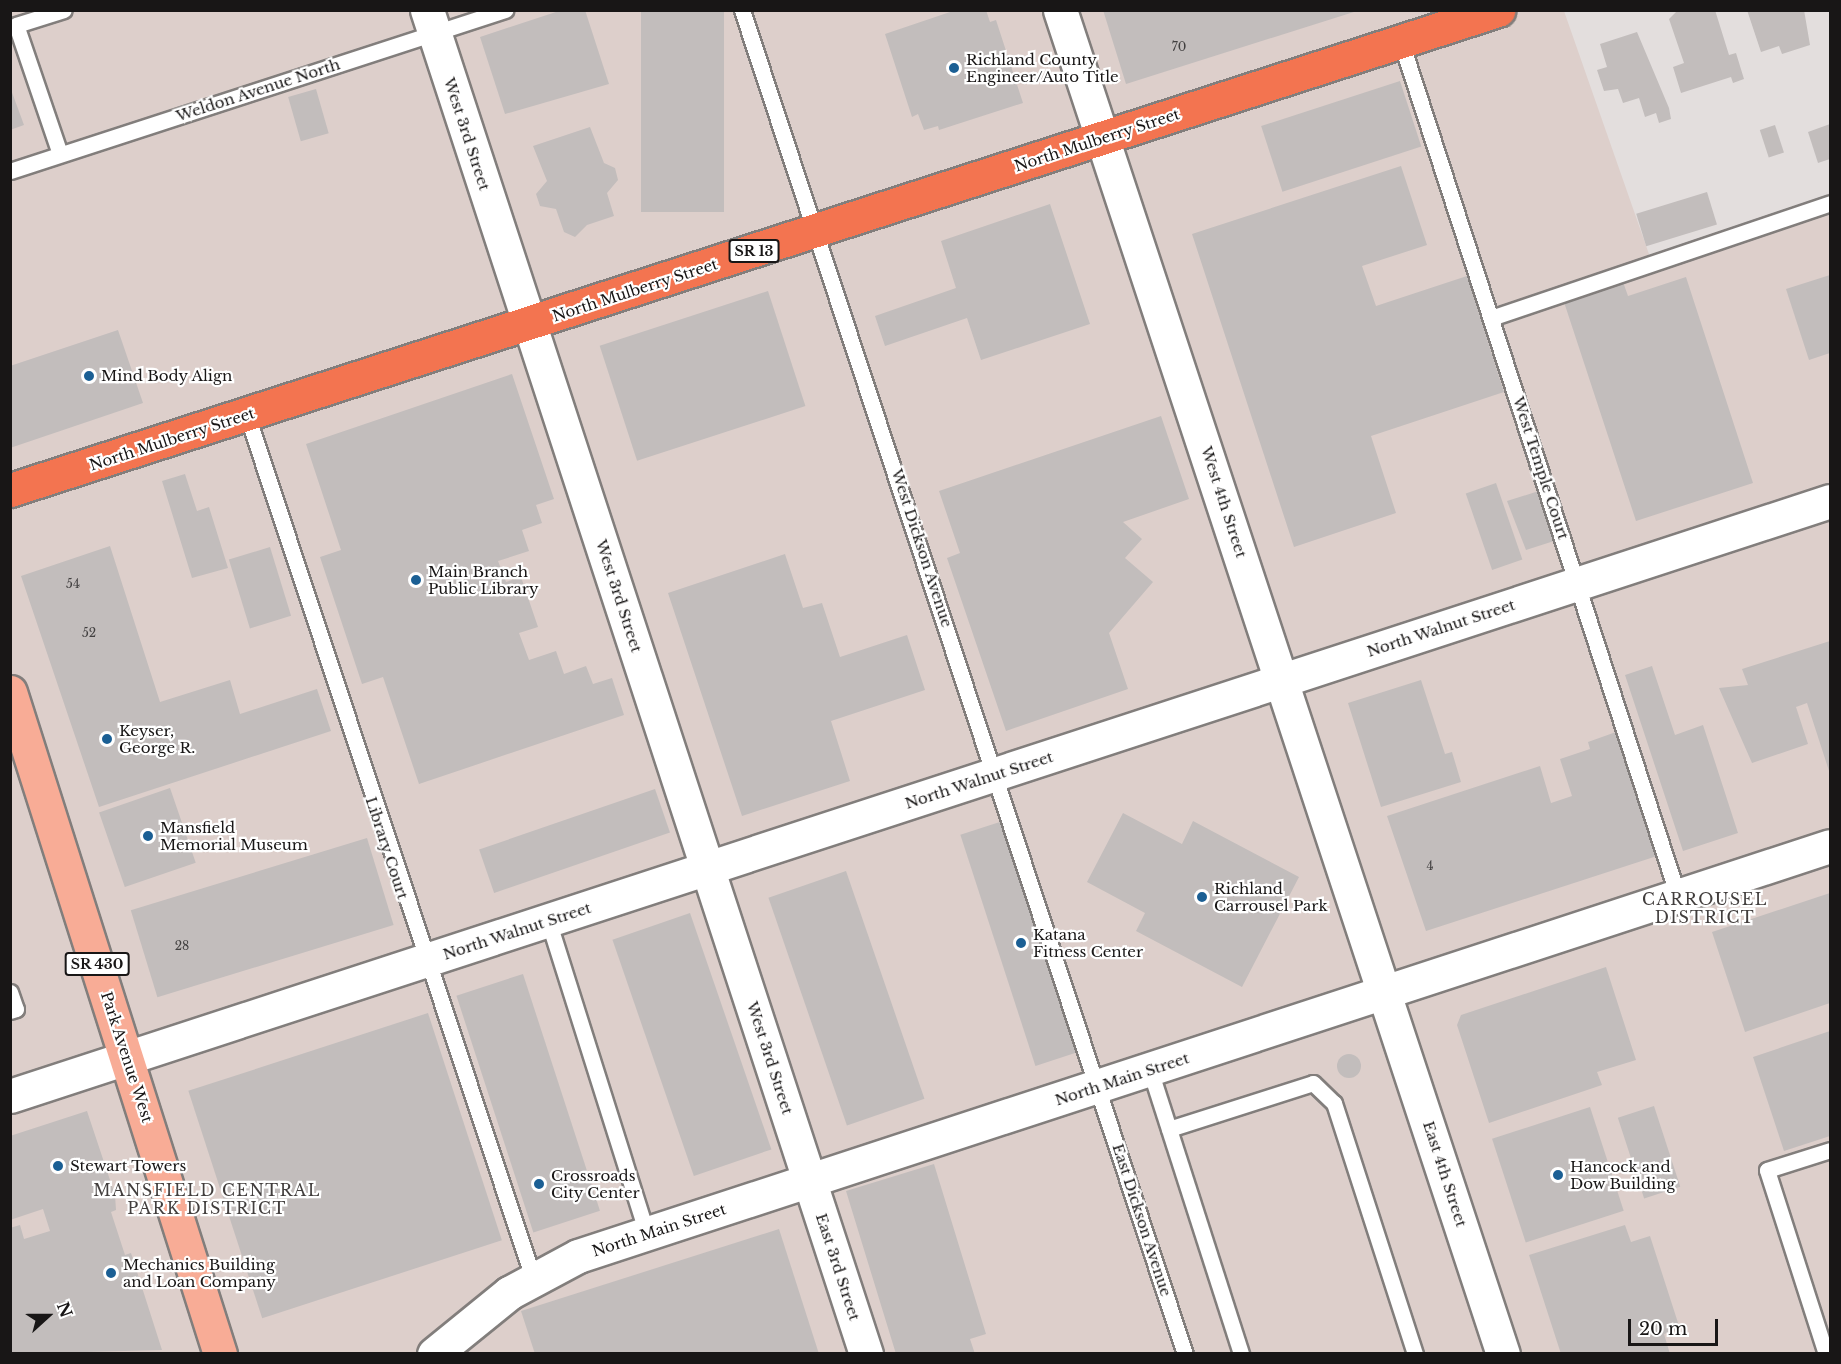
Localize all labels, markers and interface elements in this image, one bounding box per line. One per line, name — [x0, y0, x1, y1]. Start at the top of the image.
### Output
house number: 70 — [1172, 40, 1186, 54]
place label: Richland County Engineer/Auto Title — [966, 50, 1119, 85]
street label: Weldon Avenue North — [173, 55, 343, 125]
marker: Richland County Engineer/Auto Title — [947, 61, 961, 75]
street label: West 3rd Street — [440, 75, 494, 193]
street label: North Mulberry Street — [1012, 105, 1182, 175]
road number: SR 13 — [727, 240, 781, 262]
street label: North Mulberry Street — [550, 255, 720, 325]
place label: Mind Body Align — [101, 367, 233, 385]
marker: Mind Body Align — [82, 369, 96, 383]
street label: West Temple Court — [1509, 394, 1573, 542]
street label: North Mulberry Street — [87, 404, 257, 474]
street label: West 4th Street — [1198, 444, 1250, 560]
street label: West Dickson Avenue — [888, 466, 956, 630]
street label: West 3rd Street — [592, 537, 646, 655]
place label: Main Branch Public Library — [428, 562, 539, 597]
marker: Main Branch Public Library — [409, 573, 423, 587]
house number: 54 — [66, 577, 80, 591]
street label: North Walnut Street — [1364, 595, 1518, 661]
house number: 52 — [82, 626, 96, 640]
place label: Keyser, George R. — [119, 721, 195, 756]
marker: Keyser, George R. — [100, 732, 114, 746]
street label: North Walnut Street — [902, 747, 1056, 813]
street label: Library Court — [362, 794, 412, 902]
place label: Mansfield Memorial Museum — [160, 818, 308, 853]
marker: Mansfield Memorial Museum — [141, 829, 155, 843]
house number: 4 — [1426, 859, 1434, 873]
place label: Richland Carrousel Park — [1214, 879, 1328, 914]
district label: CARROUSEL DISTRICT — [1642, 889, 1768, 927]
marker: Richland Carrousel Park — [1195, 890, 1209, 904]
street label: North Walnut Street — [440, 898, 594, 964]
place label: Katana Fitness Center — [1033, 925, 1143, 960]
marker: Katana Fitness Center — [1014, 936, 1028, 950]
house number: 28 — [175, 939, 189, 953]
road number: SR 430 — [64, 953, 130, 975]
street label: Park Avenue West — [97, 989, 157, 1125]
street label: West 3rd Street — [743, 999, 797, 1117]
street label: North Main Street — [1053, 1049, 1191, 1109]
street label: East 4th Street — [1419, 1119, 1471, 1229]
street label: East Dickson Avenue — [1109, 1141, 1175, 1299]
place label: Stewart Towers — [70, 1157, 187, 1175]
place label: Hancock and Dow Building — [1570, 1157, 1676, 1192]
marker: Stewart Towers — [51, 1159, 65, 1173]
place label: Crossroads City Center — [551, 1166, 640, 1201]
marker: Hancock and Dow Building — [1551, 1168, 1565, 1182]
marker: Crossroads City Center — [532, 1177, 546, 1191]
district label: MANSFIELD CENTRAL PARK DISTRICT — [93, 1180, 321, 1218]
street label: North Main Street — [590, 1200, 728, 1260]
street label: East 3rd Street — [812, 1211, 864, 1323]
place label: Mechanics Building and Loan Company — [123, 1255, 276, 1290]
marker: Mechanics Building and Loan Company — [104, 1266, 118, 1280]
north arrow — [18, 1286, 78, 1346]
text: N — [53, 1299, 77, 1320]
scale bar — [1631, 1307, 1721, 1345]
text: 20 m — [1639, 1318, 1687, 1340]

